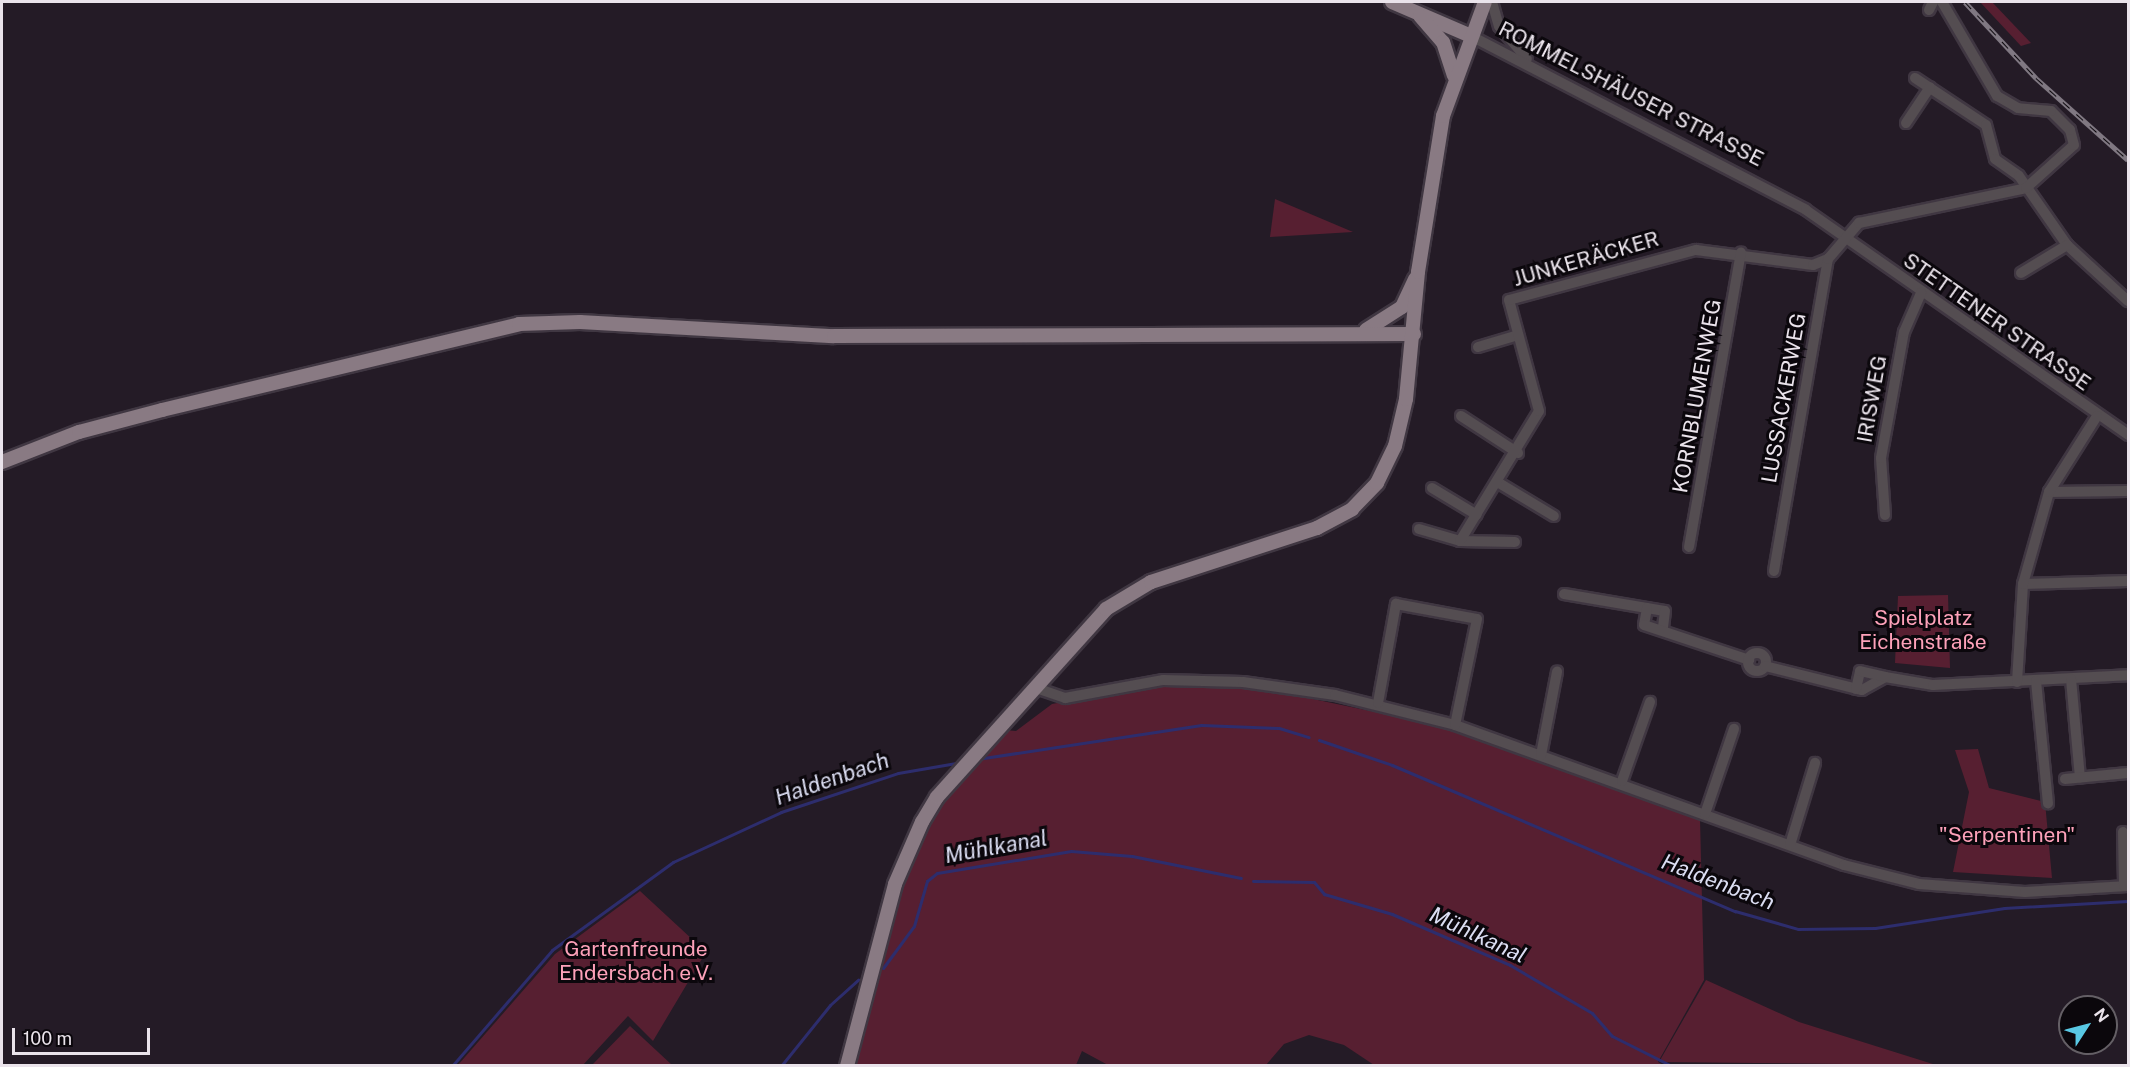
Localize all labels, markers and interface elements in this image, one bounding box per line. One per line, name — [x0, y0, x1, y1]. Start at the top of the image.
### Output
street label: ROMMELSHÄUSER STRASSE — [1494, 16, 1768, 172]
street label: JUNKERÄCKER — [1510, 226, 1662, 292]
street label: STETTENER STRASSE — [1898, 248, 2096, 396]
street label: KORNBLUMENWEG — [1668, 297, 1726, 495]
street label: LUSSACKERWEG — [1757, 311, 1811, 485]
street label: IRISWEG — [1852, 353, 1892, 445]
park label: Spielplatz Eichenstraße — [1859, 605, 1987, 655]
water label: Haldenbach — [771, 747, 893, 811]
park label: "Serpentinen" — [1939, 822, 2075, 848]
water label: Mühlkanal — [943, 825, 1049, 869]
water label: Haldenbach — [1658, 848, 1778, 916]
water label: Mühlkanal — [1425, 901, 1531, 969]
park label: Gartenfreunde Endersbach e.V. — [559, 936, 713, 986]
north arrow — [2058, 995, 2118, 1055]
text: N — [2090, 1005, 2113, 1026]
scale bar — [15, 1016, 153, 1054]
text: 100 m — [23, 1028, 72, 1049]

